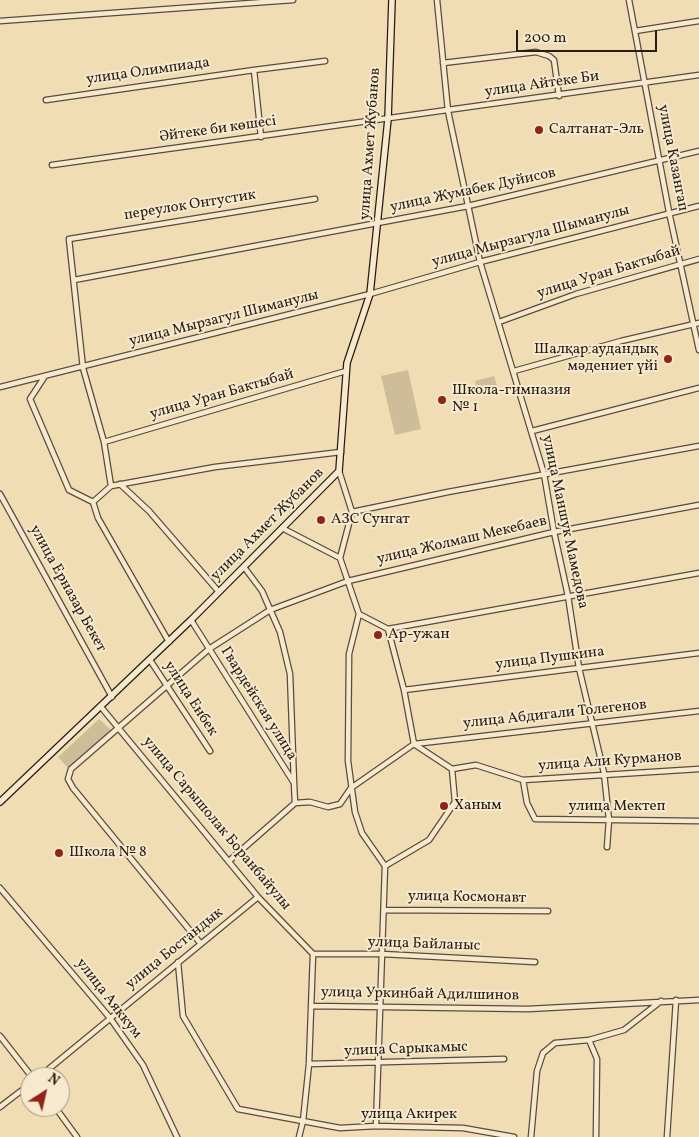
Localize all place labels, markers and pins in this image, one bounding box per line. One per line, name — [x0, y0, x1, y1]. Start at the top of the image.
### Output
place label: Салтанат-Эль — [549, 121, 644, 139]
marker: Салтанат-Эль — [533, 124, 545, 136]
place label: Шалқар аудандық мәдениет үйі — [534, 341, 658, 376]
marker: Шалқар аудандық мәдениет үйі — [662, 353, 674, 365]
place label: Школа-гимназия № 1 — [452, 382, 571, 417]
marker: Школа-гимназия № 1 — [436, 394, 448, 406]
place label: АЗС Сунгат — [331, 511, 410, 529]
marker: АЗС Сунгат — [315, 514, 327, 526]
place label: Ар-ужан — [388, 626, 450, 644]
marker: Ар-ужан — [372, 629, 384, 641]
place label: Ханым — [454, 797, 501, 815]
marker: Ханым — [438, 800, 450, 812]
place label: Школа № 8 — [69, 844, 147, 862]
marker: Школа № 8 — [53, 847, 65, 859]

